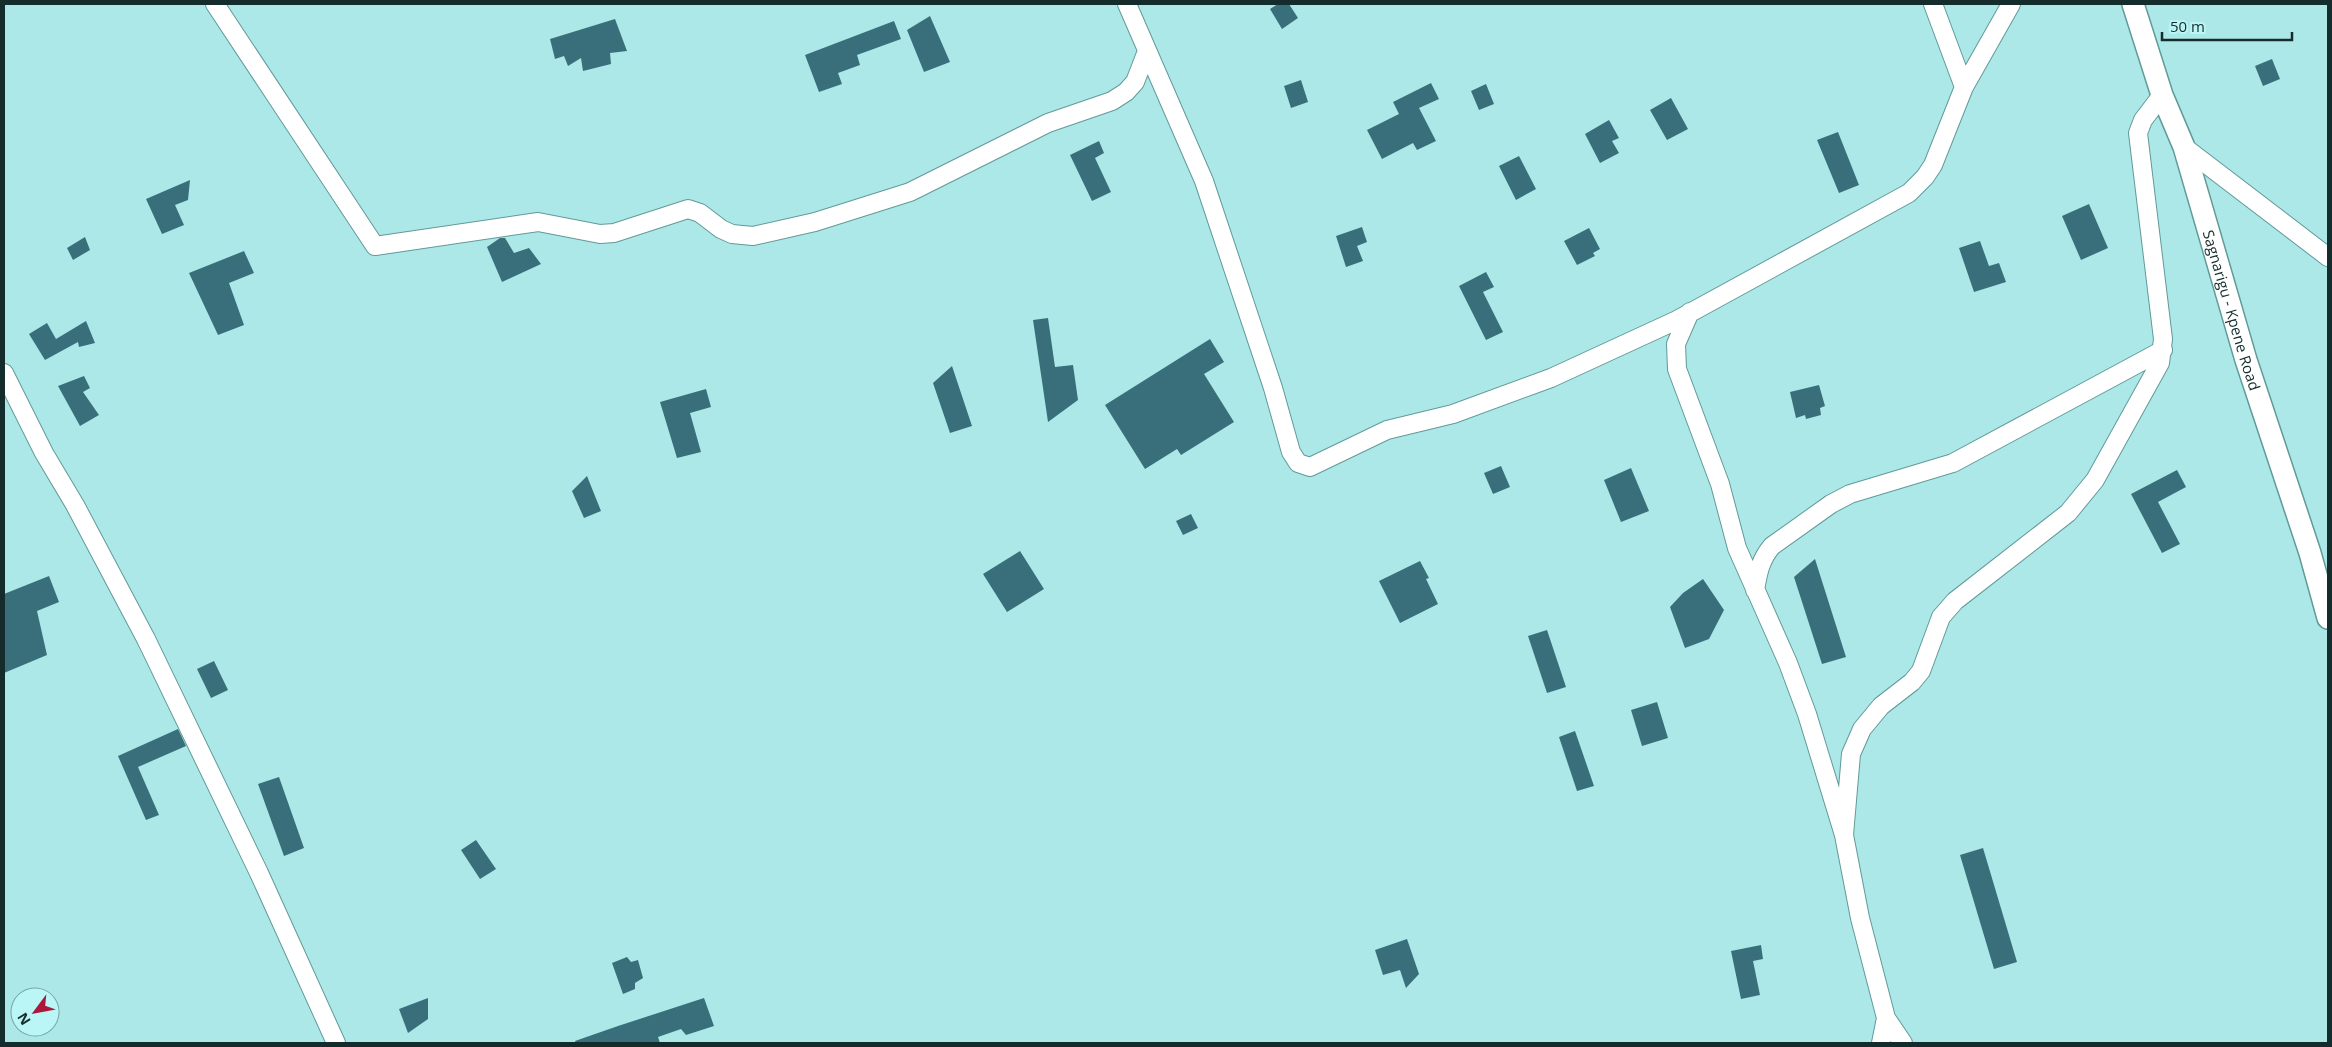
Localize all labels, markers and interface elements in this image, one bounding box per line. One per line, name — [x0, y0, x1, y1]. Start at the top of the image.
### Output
scale bar — [2162, 10, 2292, 42]
text: 50 m — [2170, 16, 2205, 36]
street label: Sagnarigu - Kpene Road — [2199, 228, 2265, 393]
north arrow — [10, 987, 60, 1037]
text: N — [12, 1009, 35, 1029]

